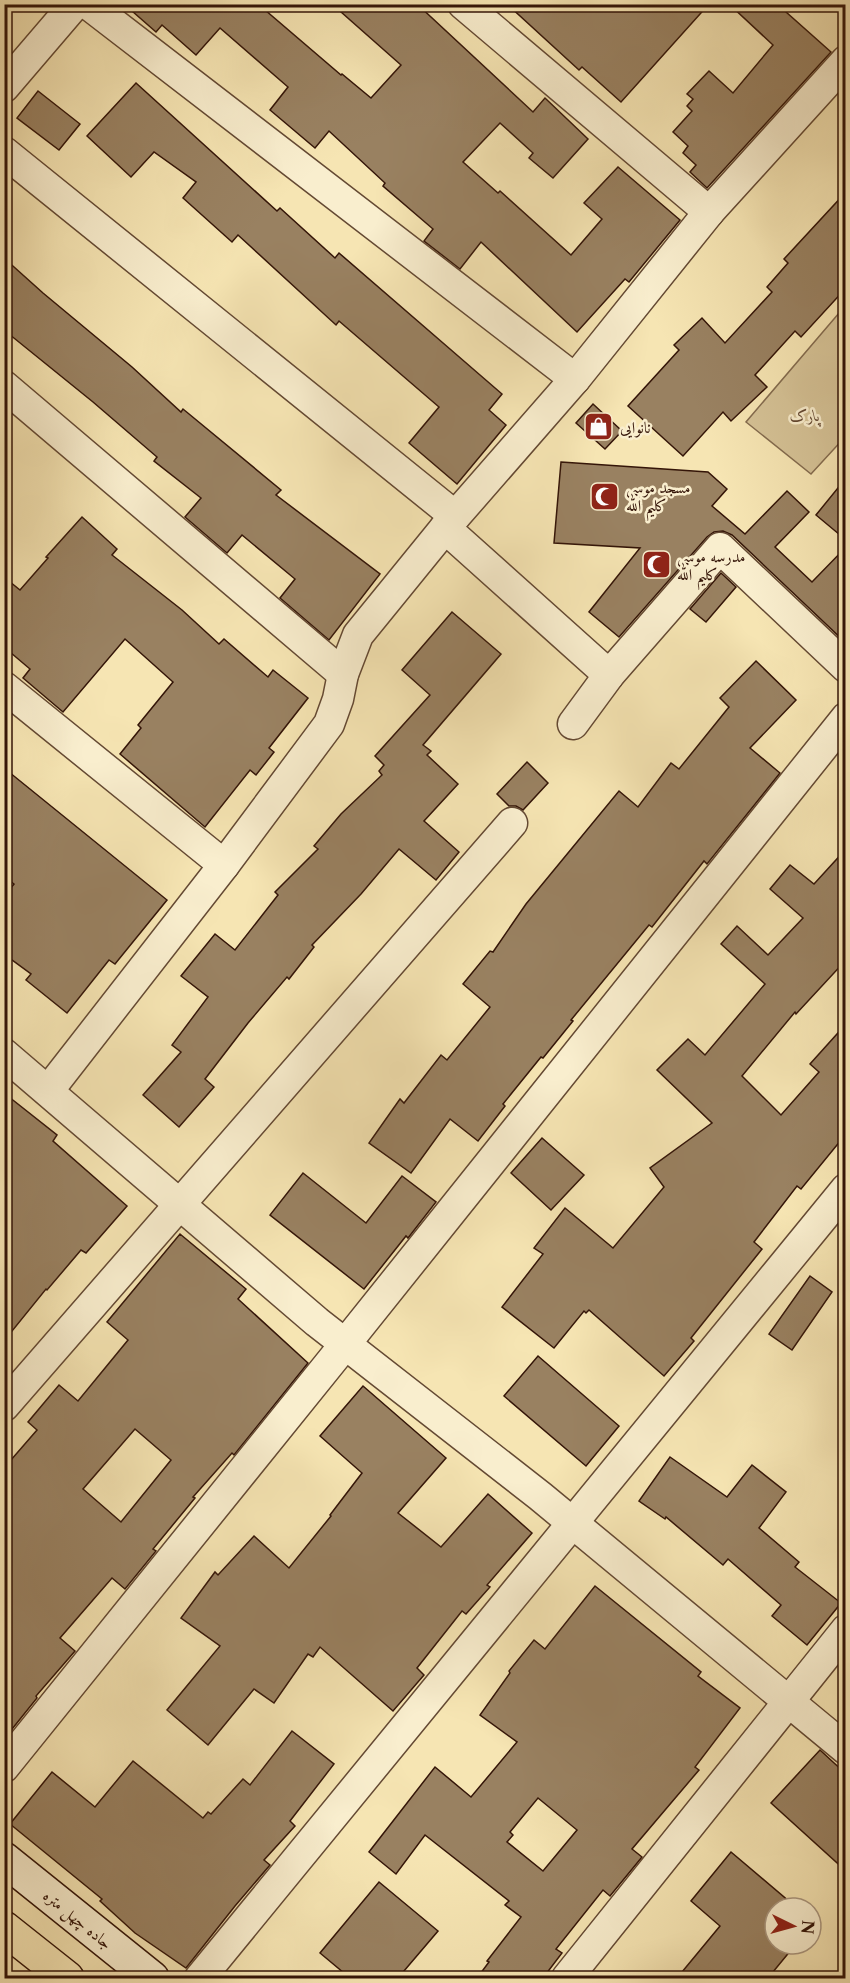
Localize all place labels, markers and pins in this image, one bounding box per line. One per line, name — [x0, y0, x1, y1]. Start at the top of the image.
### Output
shop icon: نانوایی — [583, 411, 615, 443]
place label: نانوایی — [620, 417, 650, 438]
place label: مسجد موسی کلیم الله — [626, 477, 691, 522]
mosque icon: مسجد موسی کلیم الله — [589, 480, 621, 512]
place label: مدرسه موسی کلیم الله — [677, 546, 746, 591]
mosque icon: مدرسه موسی کلیم الله — [640, 549, 672, 581]

